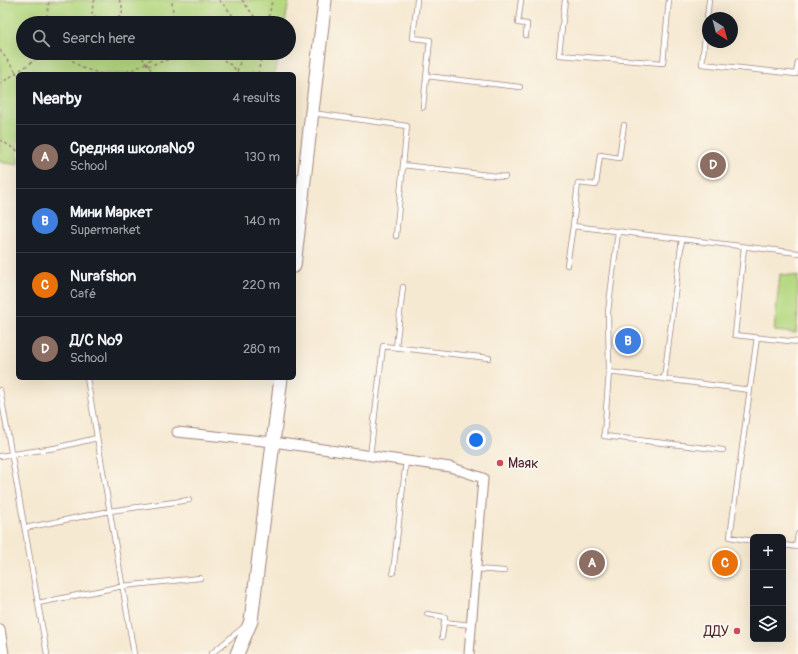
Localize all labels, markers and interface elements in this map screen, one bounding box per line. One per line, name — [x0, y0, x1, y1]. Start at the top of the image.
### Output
north arrow — [702, 12, 738, 48]
search box — [16, 16, 296, 60]
icon: search — [30, 27, 52, 49]
text: Search here — [62, 29, 135, 48]
text: Nearby — [32, 88, 81, 109]
text: 4 results — [233, 90, 280, 106]
text: Средняя школа№9 — [70, 139, 195, 158]
text: A — [41, 149, 49, 165]
text: 130 m — [244, 149, 280, 165]
pin: D — [700, 150, 726, 180]
text: School — [70, 158, 107, 174]
text: Мини Маркет — [70, 203, 152, 222]
text: B — [41, 213, 49, 229]
text: 140 m — [244, 213, 280, 229]
text: Supermarket — [70, 222, 141, 238]
text: Nurafshon — [70, 267, 136, 286]
text: C — [41, 277, 49, 293]
text: 220 m — [242, 277, 280, 293]
text: Café — [70, 286, 96, 302]
pin: B — [615, 326, 641, 356]
text: Д/С №9 — [70, 331, 123, 350]
text: D — [41, 341, 49, 357]
text: 280 m — [243, 341, 280, 357]
text: School — [70, 350, 107, 366]
your location — [466, 430, 486, 450]
place label: Маяк — [508, 455, 538, 472]
marker: Маяк — [495, 458, 505, 468]
map controls — [750, 534, 786, 642]
button: + — [750, 534, 786, 570]
pin: A — [579, 548, 605, 578]
pin: C — [712, 548, 738, 578]
button: − — [750, 570, 786, 606]
button: layers — [750, 606, 786, 642]
place label: ДДУ — [703, 623, 730, 640]
marker: ДДУ — [732, 626, 742, 636]

